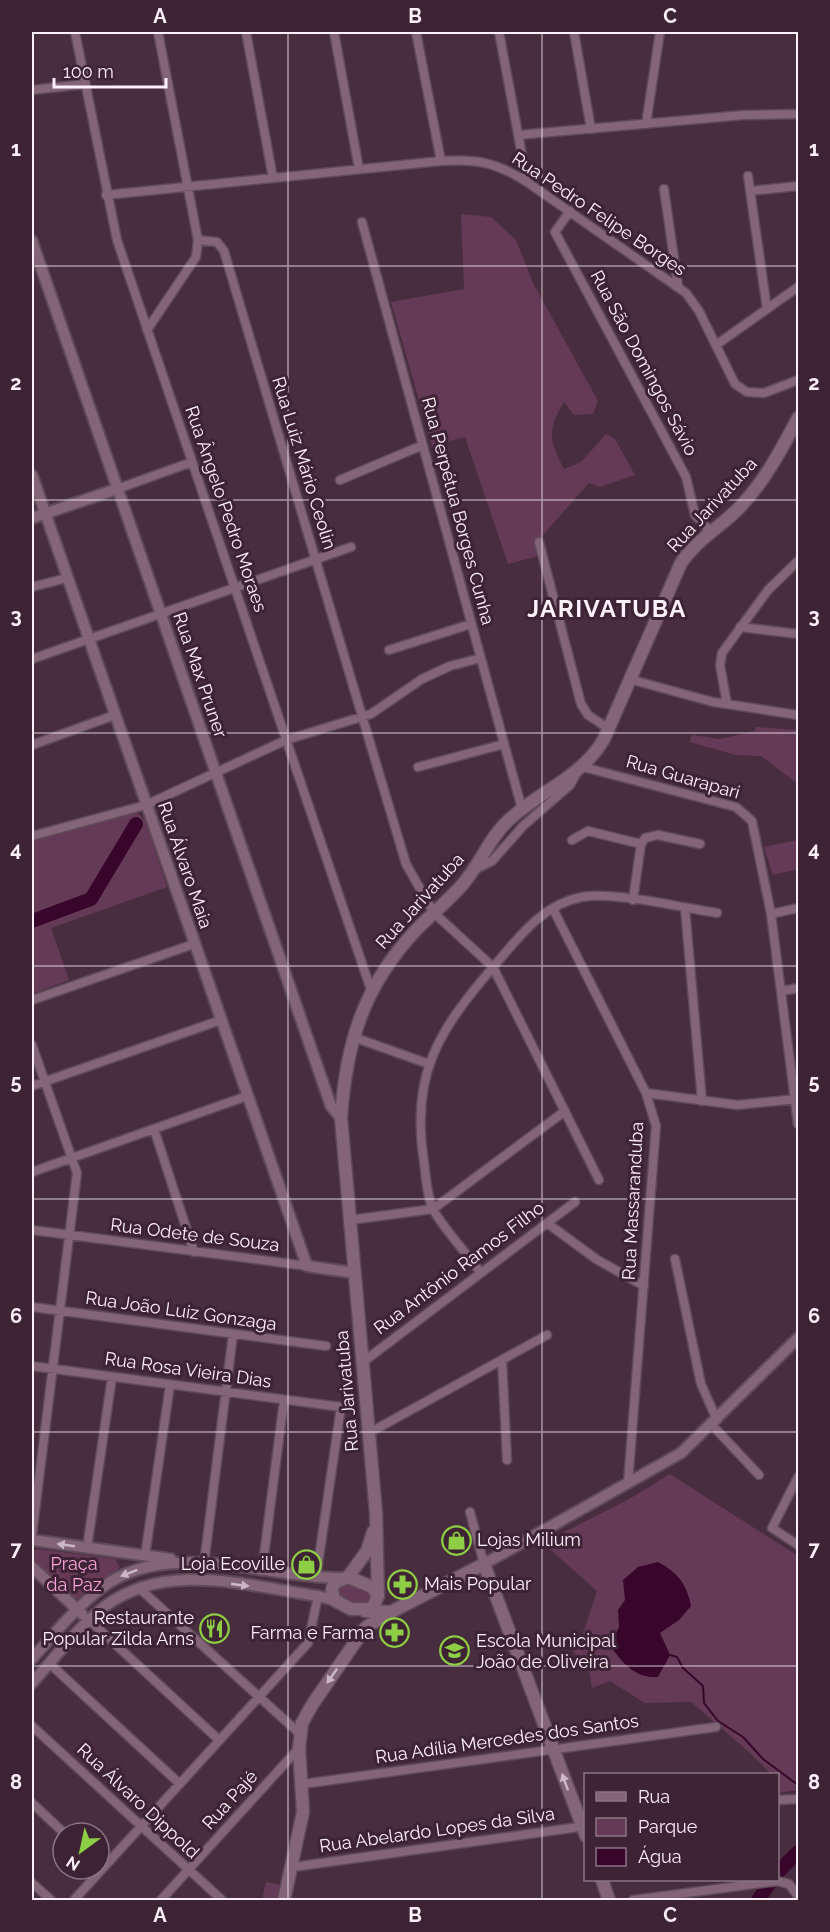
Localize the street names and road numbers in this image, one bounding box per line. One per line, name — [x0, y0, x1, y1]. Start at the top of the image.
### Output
street label: Rua Pedro Felipe Borges — [508, 147, 691, 280]
street label: Rua São Domingos Sávio — [587, 266, 702, 459]
street label: Rua Luiz Mário Ceolin — [268, 374, 341, 552]
street label: Rua Perpétua Borges Cunha — [418, 395, 499, 627]
street label: Rua Ângelo Pedro Moraes — [181, 403, 273, 615]
street label: Rua Jarivatuba — [663, 453, 761, 556]
street label: Rua Max Pruner — [169, 609, 232, 741]
street label: Rua Guarapari — [624, 750, 742, 803]
street label: Rua Álvaro Maia — [154, 798, 218, 931]
street label: Rua Jarivatuba — [371, 848, 468, 953]
street label: Rua Massaranduba — [618, 1121, 647, 1281]
street label: Rua Antônio Ramos Filho — [369, 1197, 548, 1338]
street label: Rua Odete de Souza — [109, 1214, 281, 1255]
street label: Rua João Luiz Gonzaga — [84, 1287, 278, 1334]
street label: Rua Jarivatuba — [331, 1330, 362, 1452]
street label: Rua Rosa Vieira Dias — [103, 1347, 273, 1392]
street label: Rua Adília Mercedes dos Santos — [374, 1710, 640, 1767]
street label: Rua Álvaro Dippold — [73, 1738, 204, 1863]
street label: Rua Pajé — [198, 1765, 262, 1834]
street label: Rua Abelardo Lopes da Silva — [318, 1803, 556, 1856]

